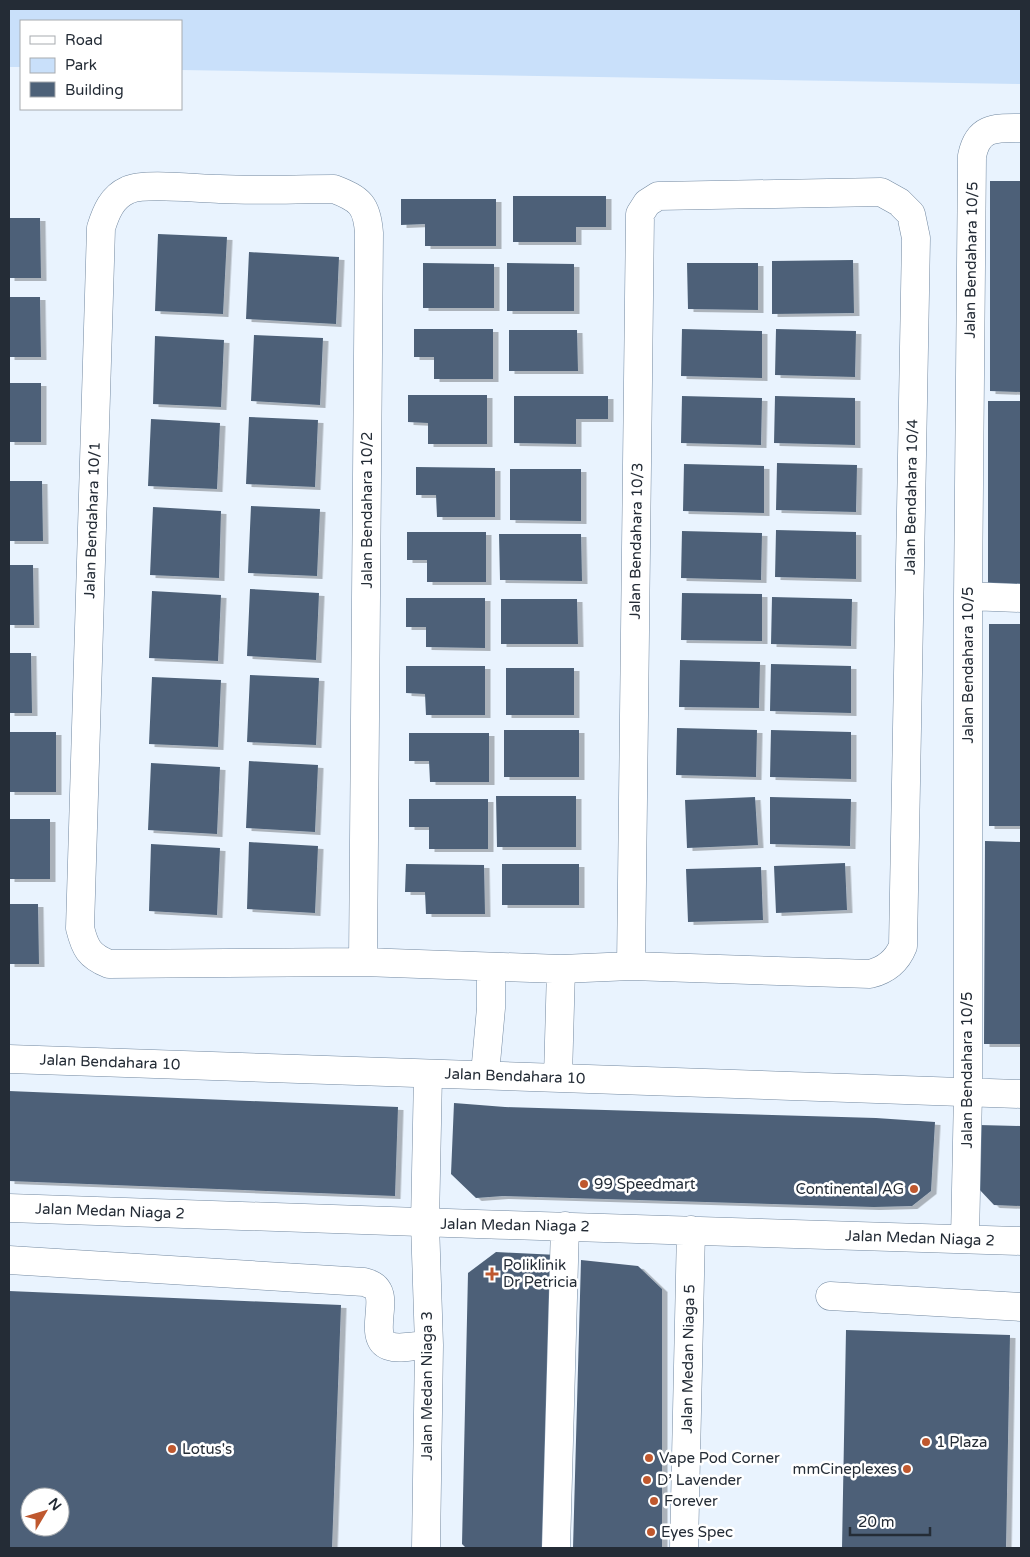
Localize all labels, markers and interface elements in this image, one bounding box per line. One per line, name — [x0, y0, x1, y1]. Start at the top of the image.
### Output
legend — [20, 20, 182, 110]
text: Road — [65, 31, 103, 49]
text: Park — [65, 56, 97, 74]
text: Building — [65, 81, 124, 99]
street label: Jalan Bendahara 10/5 — [961, 181, 981, 339]
street label: Jalan Bendahara 10/4 — [901, 419, 921, 575]
street label: Jalan Bendahara 10/2 — [358, 431, 376, 589]
street label: Jalan Bendahara 10/1 — [80, 441, 104, 599]
street label: Jalan Bendahara 10/3 — [626, 462, 646, 620]
street label: Jalan Bendahara 10/5 — [959, 586, 977, 744]
street label: Jalan Bendahara 10/5 — [958, 991, 976, 1149]
street label: Jalan Bendahara 10 — [39, 1051, 181, 1073]
street label: Jalan Bendahara 10 — [444, 1065, 586, 1087]
place label: 99 Speedmart — [594, 1175, 696, 1193]
marker: 99 Speedmart — [578, 1178, 590, 1190]
place label: Continental AG — [796, 1180, 904, 1198]
marker: Continental AG — [908, 1183, 920, 1195]
street label: Jalan Medan Niaga 2 — [35, 1199, 185, 1223]
street label: Jalan Medan Niaga 2 — [440, 1215, 590, 1235]
street label: Jalan Medan Niaga 2 — [845, 1226, 995, 1250]
place label: Poliklinik Dr Petricia — [503, 1256, 578, 1291]
marker: Poliklinik Dr Petricia — [485, 1267, 499, 1281]
street label: Jalan Medan Niaga 5 — [678, 1284, 698, 1434]
street label: Jalan Medan Niaga 3 — [418, 1311, 436, 1461]
place label: 1 Plaza — [936, 1433, 987, 1451]
marker: 1 Plaza — [920, 1436, 932, 1448]
place label: Lotus's — [182, 1440, 232, 1458]
marker: Lotus's — [166, 1443, 178, 1455]
place label: Vape Pod Corner — [659, 1449, 780, 1467]
marker: Vape Pod Corner — [643, 1452, 655, 1464]
place label: mmCineplexes — [793, 1460, 897, 1478]
marker: mmCineplexes — [901, 1463, 913, 1475]
place label: D’ Lavender — [657, 1471, 742, 1489]
marker: D’ Lavender — [641, 1474, 653, 1486]
north arrow — [20, 1487, 70, 1537]
place label: Forever — [664, 1492, 718, 1510]
text: N — [45, 1495, 65, 1514]
marker: Forever — [648, 1495, 660, 1507]
scale bar — [850, 1504, 930, 1536]
text: 20 m — [858, 1513, 895, 1531]
place label: Eyes Spec — [661, 1523, 733, 1541]
marker: Eyes Spec — [645, 1526, 657, 1538]

